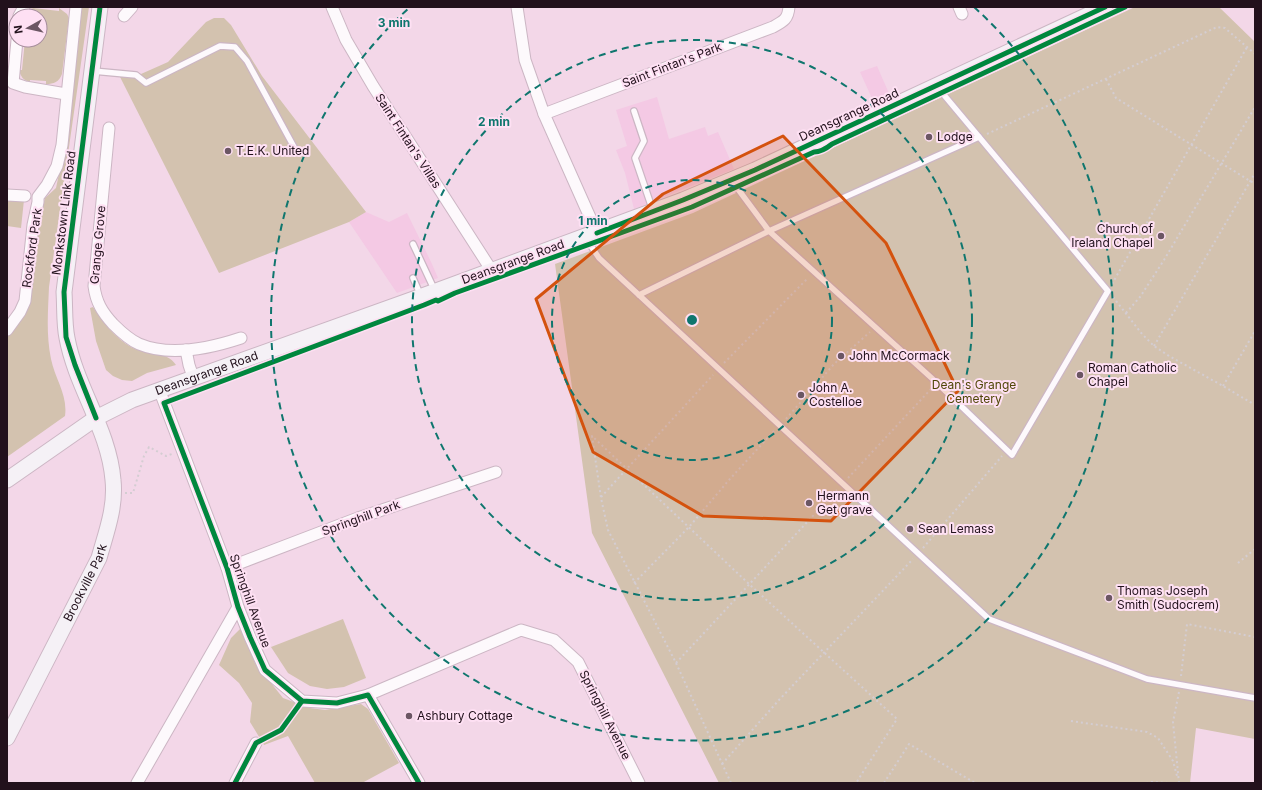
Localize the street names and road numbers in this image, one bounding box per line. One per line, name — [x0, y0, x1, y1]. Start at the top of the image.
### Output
street label: Saint Fintan's Park — [620, 38, 724, 90]
street label: Deansgrange Road — [797, 85, 901, 144]
street label: Saint Fintan's Villas — [372, 91, 445, 191]
street label: Monkstown Link Road — [48, 150, 79, 276]
street label: Grange Grove — [87, 205, 108, 285]
street label: Rockford Park — [18, 207, 45, 289]
street label: Deansgrange Road — [459, 236, 566, 287]
street label: Deansgrange Road — [153, 347, 260, 398]
street label: Springhill Park — [320, 496, 402, 539]
street label: Brookville Park — [60, 542, 110, 624]
street label: Springhill Avenue — [227, 552, 274, 650]
street label: Springhill Avenue — [576, 668, 634, 762]

